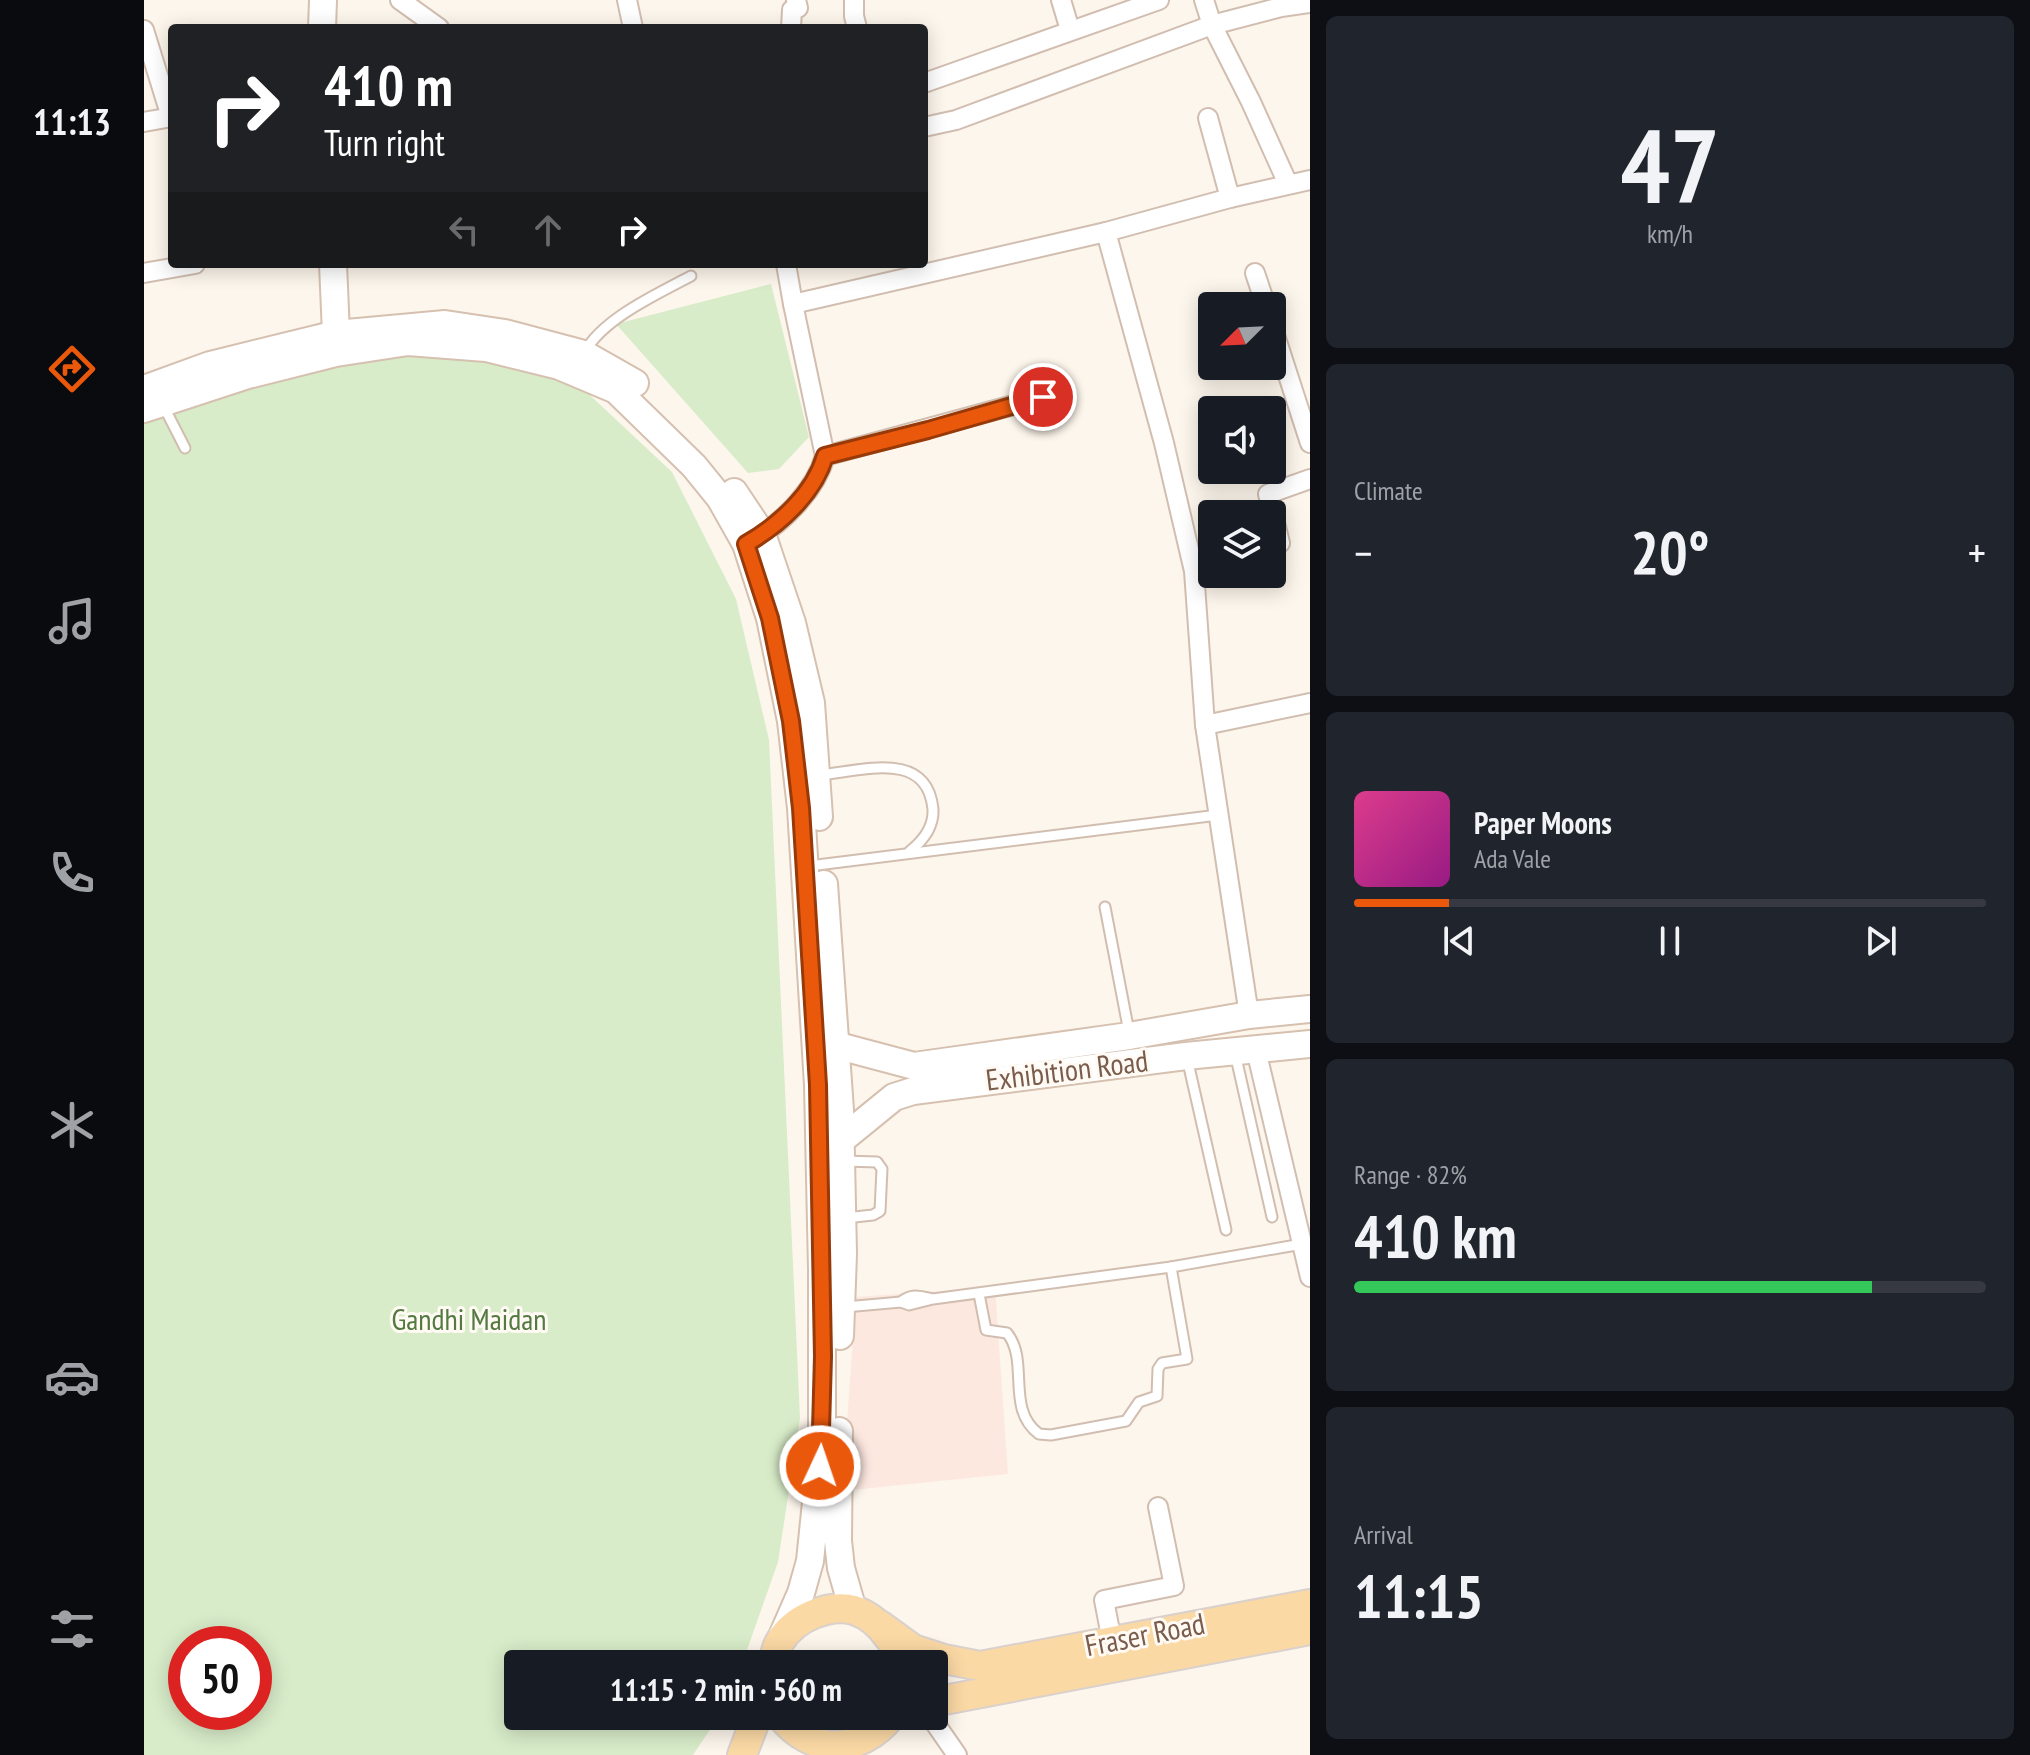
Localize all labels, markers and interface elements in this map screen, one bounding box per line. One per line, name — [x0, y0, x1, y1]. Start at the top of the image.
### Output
text: 410 m — [324, 49, 453, 121]
icon: right — [192, 56, 296, 160]
text: 47 — [1620, 97, 1720, 232]
text: 11:13 — [33, 98, 111, 145]
text: Turn right — [324, 119, 445, 166]
icon: left — [442, 208, 486, 252]
icon: ahead — [526, 208, 570, 252]
icon: right — [610, 208, 654, 252]
text: km/h — [1647, 217, 1693, 250]
north arrow — [1198, 292, 1286, 380]
map controls — [1198, 292, 1286, 588]
icon: directions — [44, 341, 100, 397]
pin — [1009, 363, 1077, 431]
icon: arrive — [1021, 375, 1065, 419]
button: sound — [1198, 396, 1286, 484]
text: Climate — [1354, 474, 1423, 507]
button: layers — [1198, 500, 1286, 588]
text: 20° — [1630, 513, 1710, 591]
text: − — [1354, 524, 1372, 581]
text: + — [1968, 524, 1986, 581]
icon: music — [44, 593, 100, 649]
text: Paper Moons — [1474, 803, 1612, 842]
text: Ada Vale — [1474, 842, 1551, 875]
icon: phone — [44, 845, 100, 901]
icon: previous — [1437, 919, 1481, 963]
icon: pause — [1648, 919, 1692, 963]
icon: next — [1859, 919, 1903, 963]
street label: Exhibition Road — [984, 1040, 1150, 1099]
icon: climate — [44, 1097, 100, 1153]
text: Range · 82% — [1354, 1158, 1467, 1191]
text: 410 km — [1354, 1197, 1517, 1275]
park label: Gandhi Maidan — [392, 1299, 546, 1338]
icon: car — [44, 1349, 100, 1405]
position arrow — [778, 1424, 862, 1508]
text: Arrival — [1354, 1518, 1413, 1551]
text: 11:15 — [1354, 1557, 1484, 1635]
icon: filters — [44, 1601, 100, 1657]
street label: Fraser Road — [1082, 1603, 1208, 1664]
speed limit sign: 50 — [168, 1626, 272, 1730]
text: 11:15 · 2 min · 560 m — [610, 1670, 842, 1709]

